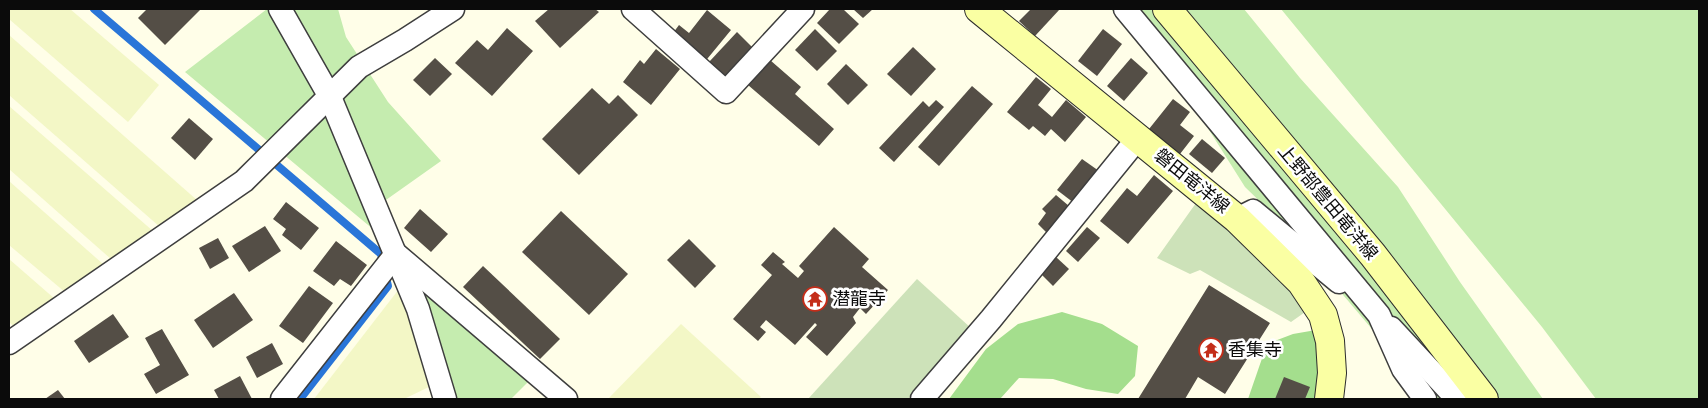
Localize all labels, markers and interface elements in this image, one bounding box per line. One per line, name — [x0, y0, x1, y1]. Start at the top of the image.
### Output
street label: 上野部豊田竜洋線 — [1274, 140, 1383, 264]
street label: 磐田竜洋線 — [1151, 144, 1234, 217]
temple icon: 潜龍寺 — [802, 286, 828, 312]
place label: 潜龍寺 — [832, 288, 886, 309]
temple icon: 香集寺 — [1198, 337, 1224, 363]
place label: 香集寺 — [1228, 339, 1282, 360]

